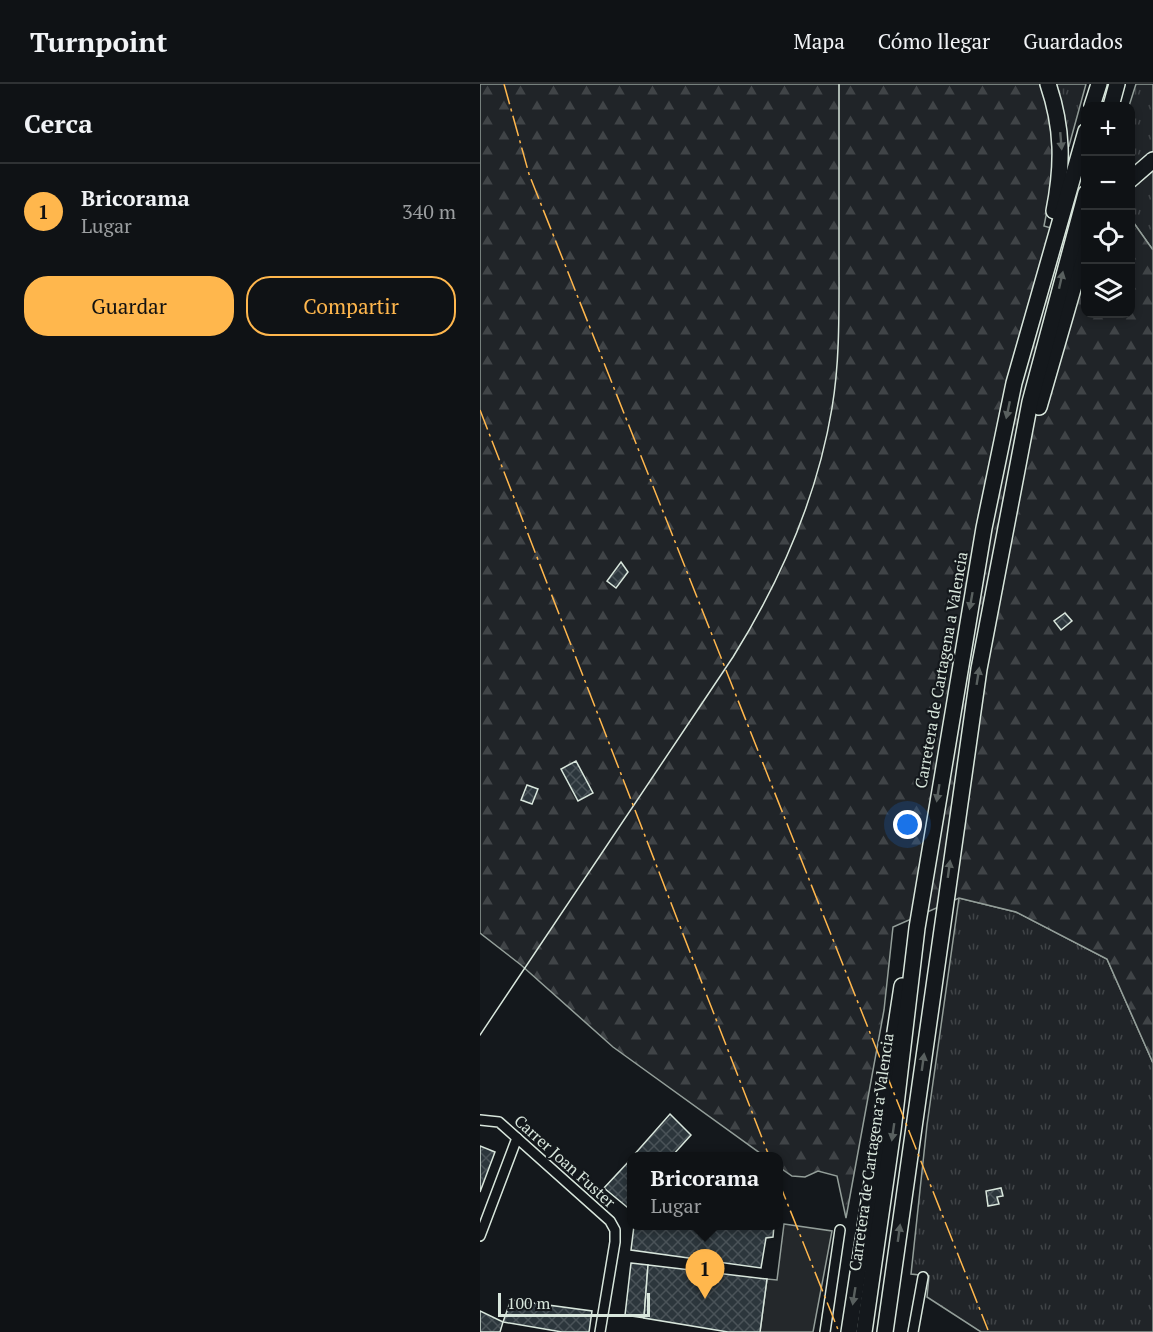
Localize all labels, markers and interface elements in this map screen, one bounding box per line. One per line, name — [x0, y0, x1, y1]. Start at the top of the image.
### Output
text: Turnpoint — [30, 23, 168, 60]
text: Mapa — [793, 27, 845, 55]
text: Cómo llegar — [878, 27, 990, 55]
text: Guardados — [1023, 27, 1123, 55]
map controls — [1081, 102, 1135, 318]
button: + — [1081, 102, 1135, 156]
text: Cerca — [24, 106, 93, 140]
one-way arrow — [1056, 131, 1066, 150]
button: − — [1081, 156, 1135, 210]
text: Bricorama — [81, 183, 190, 212]
text: 1 — [38, 198, 49, 225]
text: 340 m — [402, 198, 456, 225]
button: locate — [1081, 210, 1135, 264]
text: Lugar — [81, 212, 132, 239]
button: layers — [1081, 264, 1135, 318]
one-way arrow — [1056, 271, 1066, 289]
button: Guardar — [24, 276, 234, 336]
button: Compartir — [246, 276, 456, 336]
one-way arrow — [1003, 401, 1012, 420]
street label: Carretera de Cartagena a Valencia — [909, 550, 973, 790]
one-way arrow — [966, 592, 975, 611]
one-way arrow — [974, 667, 983, 686]
one-way arrow — [933, 784, 942, 803]
your location — [893, 810, 922, 839]
one-way arrow — [945, 860, 954, 879]
street label: Carretera de Cartagena a Valencia — [843, 1032, 899, 1272]
one-way arrow — [919, 1053, 928, 1072]
street label: Carrer Joan Fuster — [510, 1110, 621, 1213]
one-way arrow — [888, 1123, 897, 1142]
popup — [627, 1152, 783, 1230]
text: Bricorama — [651, 1163, 759, 1192]
text: Lugar — [651, 1192, 701, 1219]
one-way arrow — [894, 1223, 903, 1242]
pin: 1 — [686, 1250, 724, 1299]
one-way arrow — [849, 1286, 858, 1305]
scale bar — [498, 1290, 650, 1318]
text: 100 m — [507, 1292, 550, 1314]

